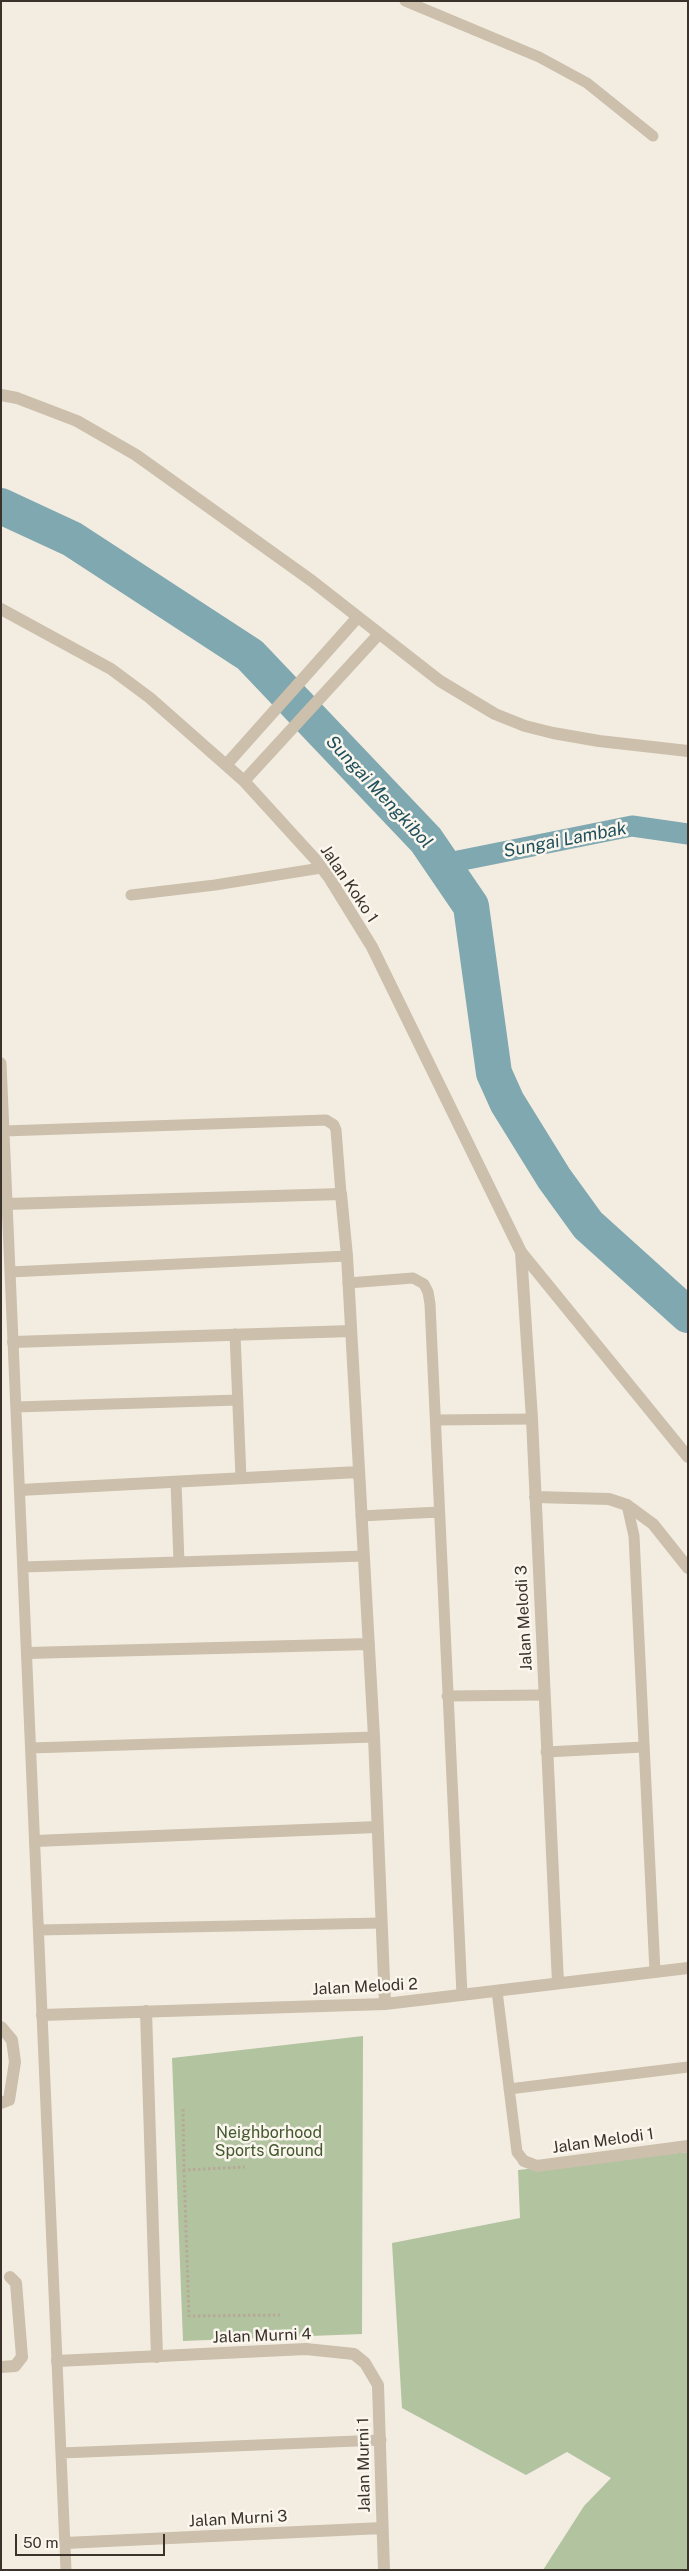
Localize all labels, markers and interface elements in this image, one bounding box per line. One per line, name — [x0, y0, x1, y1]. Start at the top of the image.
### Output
water label: Sungai Mengkibol — [321, 731, 437, 853]
water label: Sungai Lambak — [502, 818, 628, 862]
street label: Jalan Koko 1 — [316, 842, 382, 926]
street label: Jalan Melodi 3 — [512, 1565, 536, 1671]
street label: Jalan Melodi 2 — [312, 1975, 418, 1999]
park label: Neighborhood Sports Ground — [215, 2123, 323, 2161]
street label: Jalan Melodi 1 — [551, 2124, 655, 2158]
street label: Jalan Murni 4 — [212, 2325, 312, 2347]
street label: Jalan Murni 1 — [354, 2417, 374, 2513]
street label: Jalan Murni 3 — [188, 2507, 288, 2531]
scale bar — [18, 2524, 168, 2556]
text: 50 m — [23, 2534, 58, 2551]

